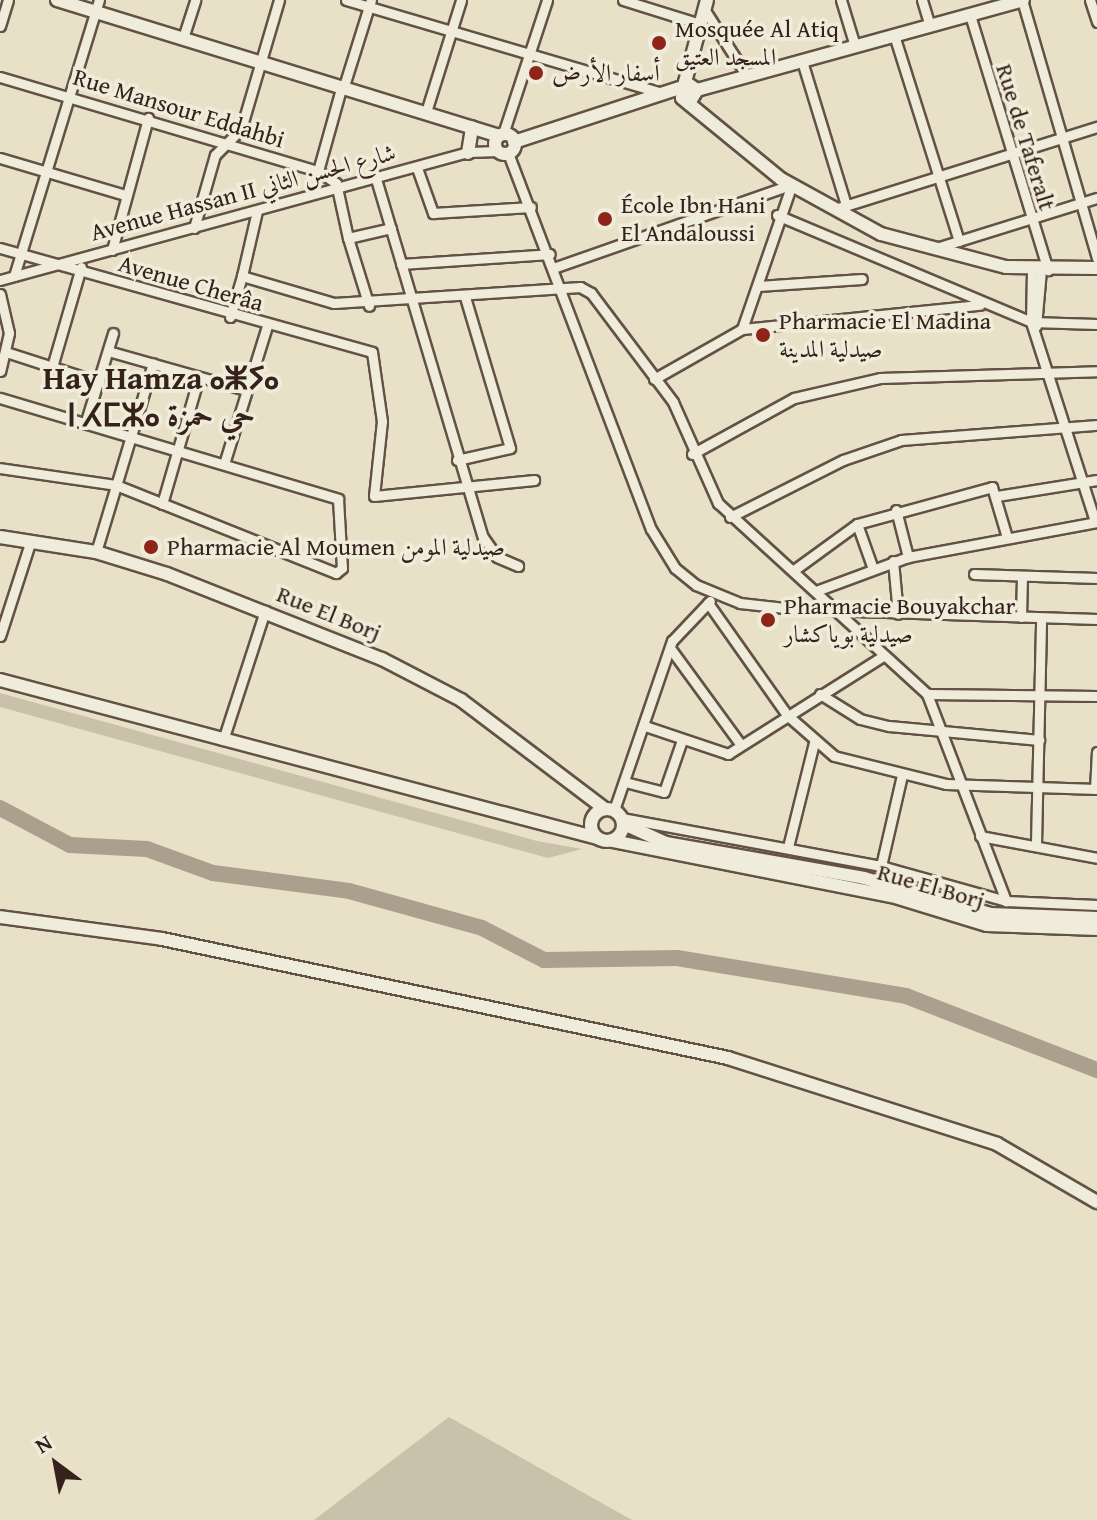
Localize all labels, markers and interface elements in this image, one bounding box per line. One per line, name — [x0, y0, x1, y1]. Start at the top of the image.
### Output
place label: Mosquée Al Atiq المسجد العتيق — [675, 15, 839, 71]
marker: Mosquée Al Atiq المسجد العتيق — [650, 34, 668, 52]
place label: أسفار الأرض — [552, 59, 660, 87]
street label: Rue de Taferalt — [990, 60, 1062, 214]
street label: Rue Mansour Eddahbi — [70, 62, 288, 154]
marker: أسفار الأرض — [527, 64, 545, 82]
street label: Avenue Hassan II شارع الحسن الثاني — [87, 137, 399, 247]
place label: École Ibn Hani El Andaloussi — [621, 191, 765, 247]
marker: École Ibn Hani El Andaloussi — [596, 210, 614, 228]
street label: Avenue Cherâa — [115, 249, 267, 317]
place label: Pharmacie El Madina صيدلية المدينة — [779, 307, 991, 363]
marker: Pharmacie El Madina صيدلية المدينة — [754, 326, 772, 344]
district label: Hay Hamza ⴰⵥⵢⴰ ⵏ ⵃⵎⵣⴰ حي حمزة — [43, 360, 279, 435]
place label: Pharmacie Al Moumen صيدلية المومن — [167, 533, 505, 561]
marker: Pharmacie Al Moumen صيدلية المومن — [142, 538, 160, 556]
street label: Rue El Borj — [273, 579, 385, 647]
place label: Pharmacie Bouyakchar صيدلية بوياكشار — [784, 592, 1015, 648]
marker: Pharmacie Bouyakchar صيدلية بوياكشار — [759, 611, 777, 629]
street label: Rue El Borj — [874, 857, 988, 915]
north arrow — [16, 1424, 96, 1504]
text: N — [29, 1426, 58, 1461]

